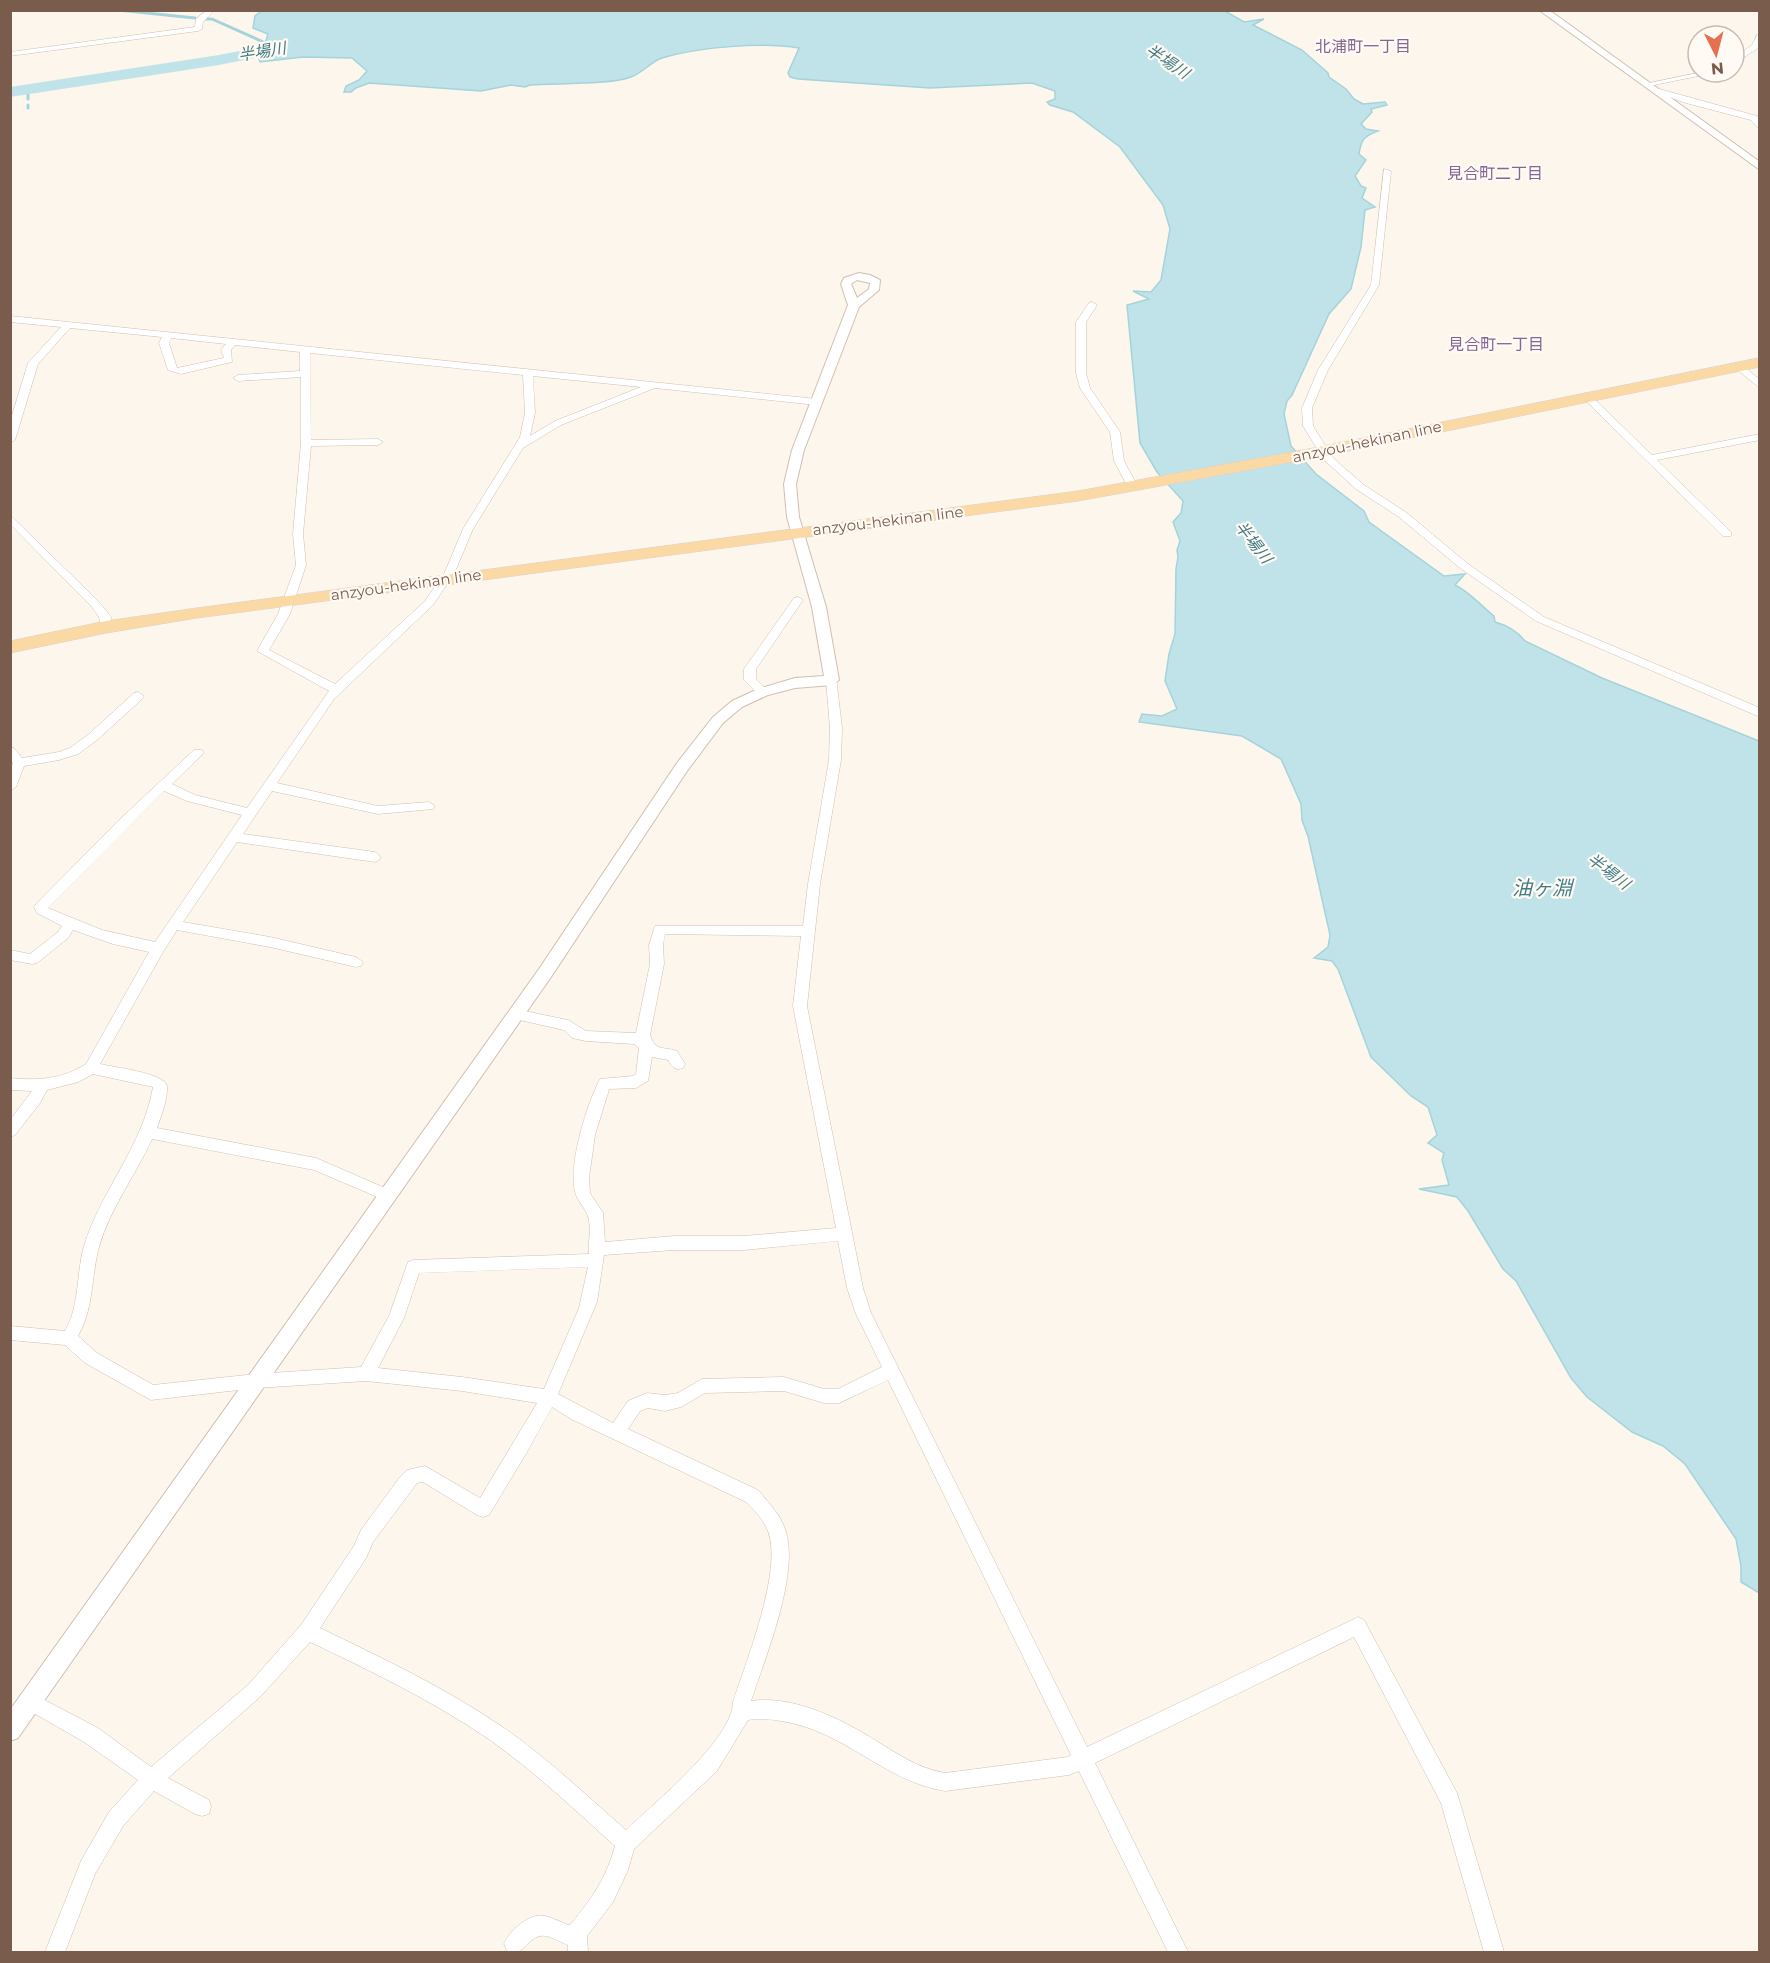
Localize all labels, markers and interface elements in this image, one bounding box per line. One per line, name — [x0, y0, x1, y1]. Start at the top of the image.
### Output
north arrow — [1686, 24, 1746, 84]
district label: 北浦町一丁目 — [1315, 37, 1411, 56]
water label: 半場川 — [237, 38, 289, 65]
water label: 半場川 — [1143, 40, 1195, 84]
text: N — [1710, 58, 1725, 79]
district label: 見合町二丁目 — [1447, 164, 1543, 183]
district label: 見合町一丁目 — [1448, 335, 1544, 354]
street label: anzyou-hekinan line — [1291, 416, 1443, 467]
street label: anzyou-hekinan line — [811, 502, 965, 539]
water label: 半場川 — [1231, 518, 1277, 569]
street label: anzyou-hekinan line — [329, 565, 483, 604]
water label: 半場川 — [1584, 849, 1635, 895]
water label: 油ヶ淵 — [1512, 876, 1575, 900]

